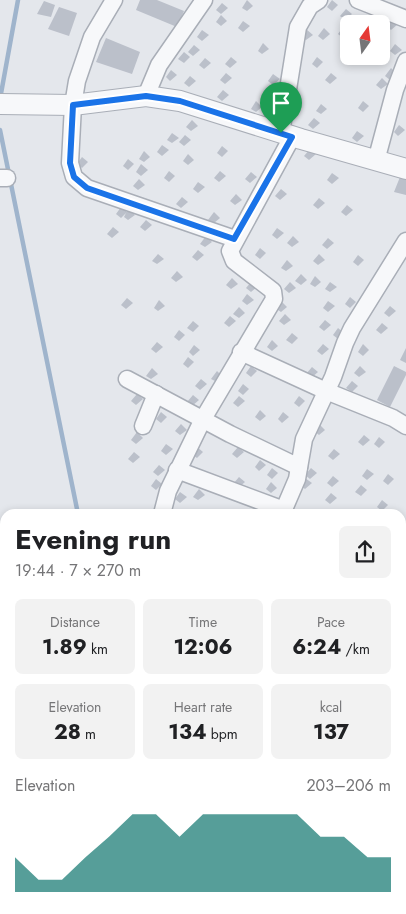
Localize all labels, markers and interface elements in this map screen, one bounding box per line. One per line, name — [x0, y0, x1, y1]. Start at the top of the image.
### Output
north arrow — [340, 15, 390, 65]
map controls — [340, 15, 390, 65]
pin — [260, 82, 302, 133]
icon: arrive — [267, 89, 295, 117]
text: Evening run — [15, 519, 171, 560]
button: share — [339, 526, 391, 578]
text: 19:44 · 7 × 270 m — [15, 559, 141, 582]
text: Distance — [50, 612, 100, 632]
text: Time — [189, 612, 217, 632]
text: Pace — [317, 612, 345, 632]
text: 1.89 — [42, 632, 87, 662]
text: 12:06 — [173, 632, 233, 662]
text: 6:24 — [292, 632, 341, 662]
text: km — [87, 639, 108, 659]
text: /km — [341, 639, 370, 659]
text: Elevation — [49, 697, 101, 717]
text: Heart rate — [174, 697, 232, 717]
text: kcal — [320, 697, 342, 717]
text: 28 — [54, 717, 81, 747]
text: 134 — [168, 717, 207, 747]
text: 137 — [313, 717, 349, 747]
text: m — [81, 724, 96, 744]
text: bpm — [207, 724, 238, 744]
text: Elevation — [15, 774, 75, 797]
text: 203–206 m — [307, 774, 391, 797]

